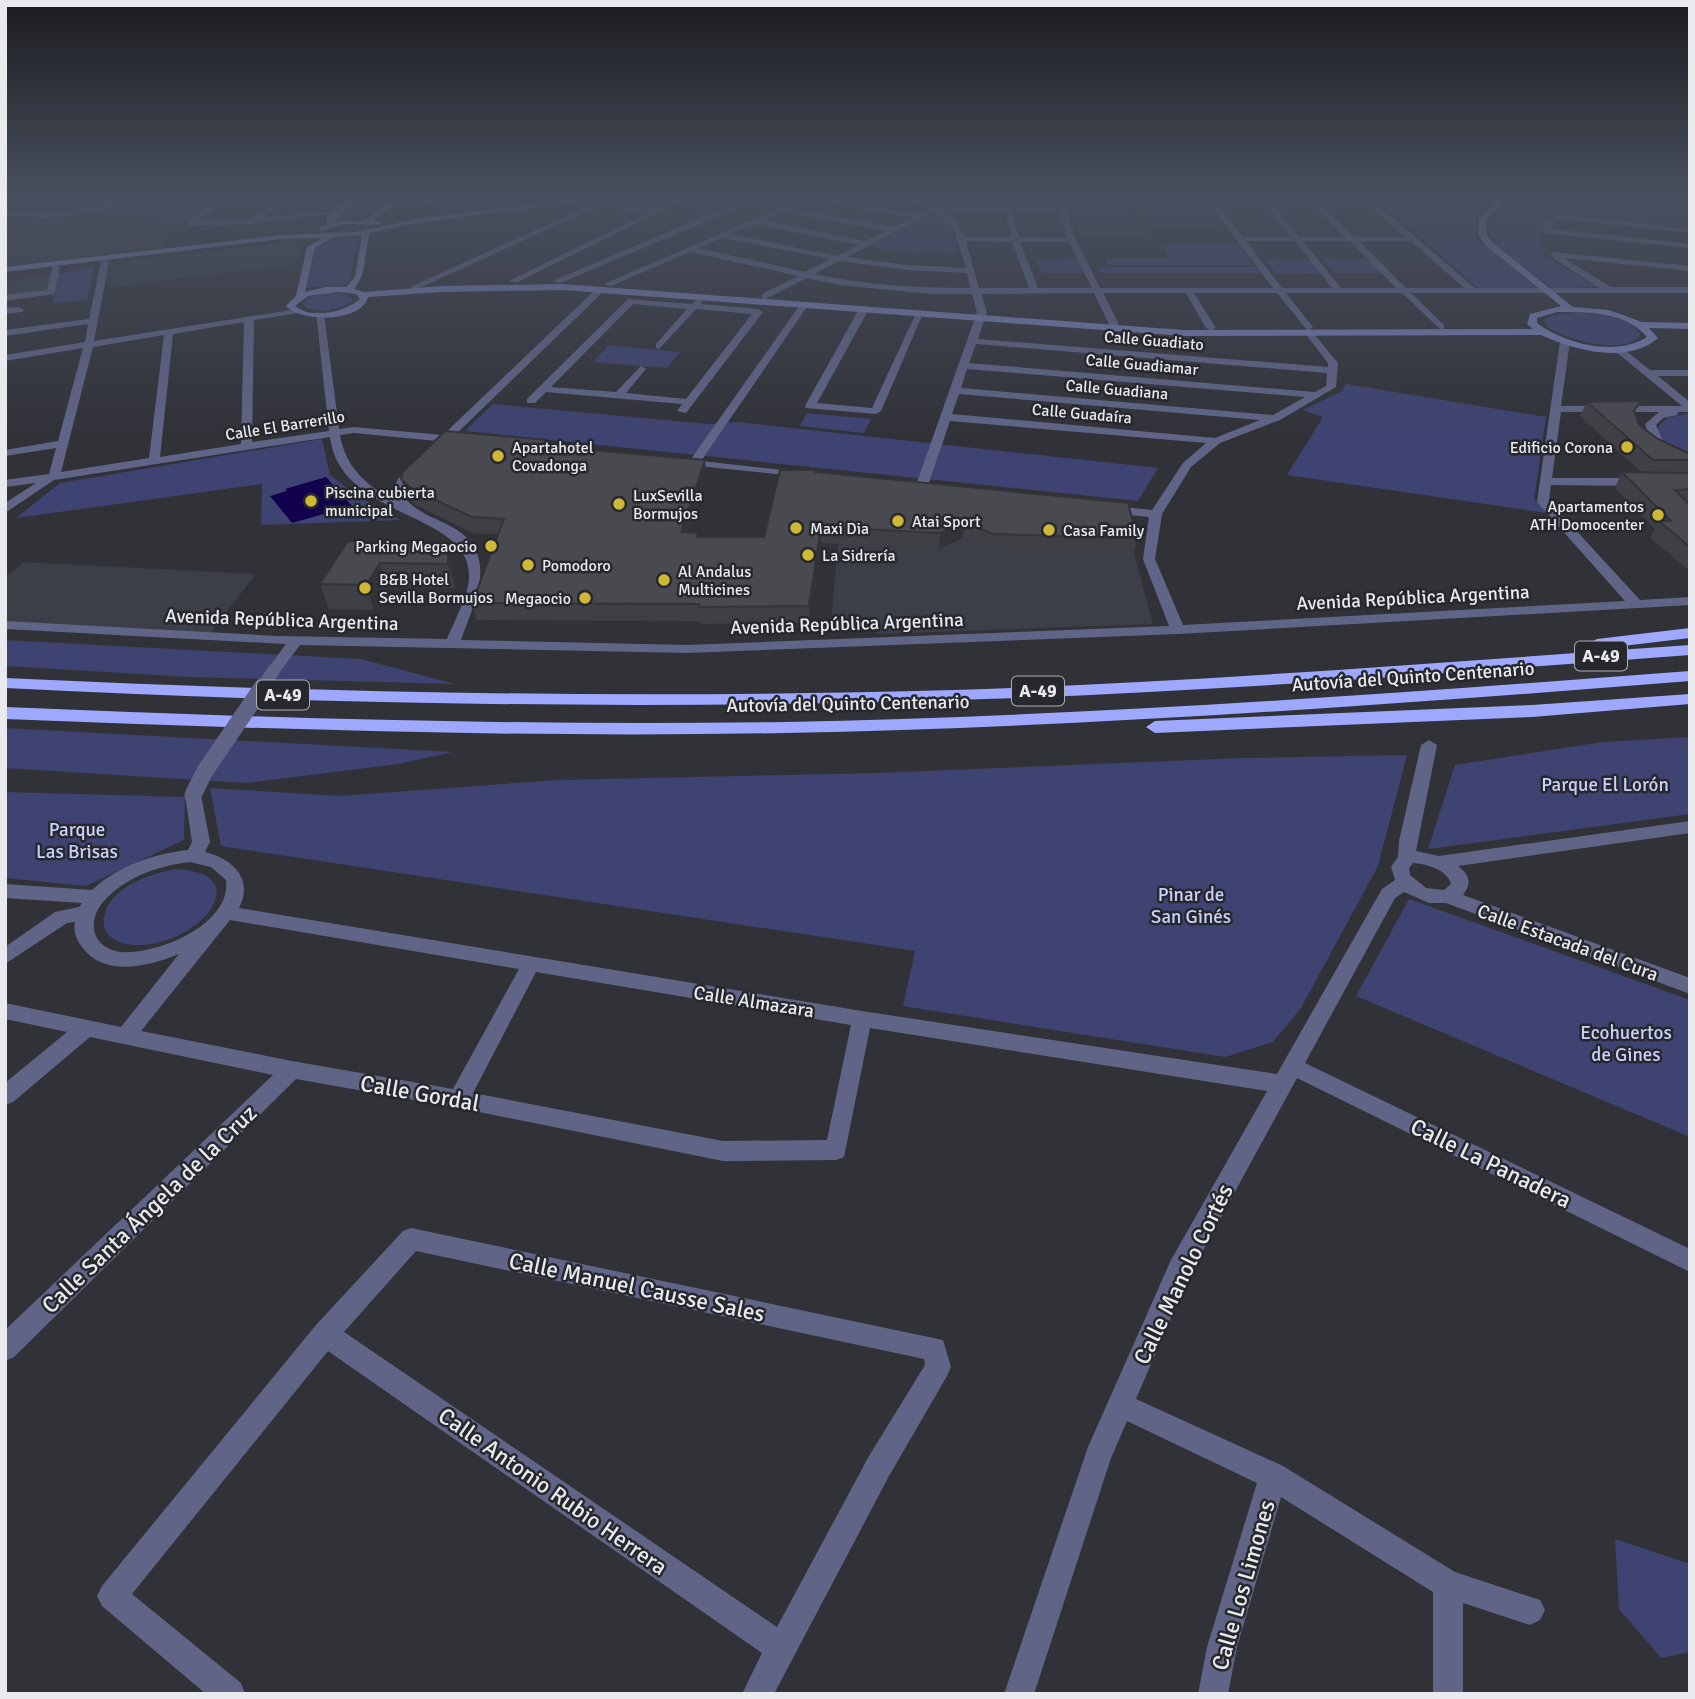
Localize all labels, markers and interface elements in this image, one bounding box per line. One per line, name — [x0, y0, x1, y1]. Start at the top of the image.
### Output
street label: Calle Guadiato — [1103, 327, 1205, 355]
street label: Calle Guadiamar — [1085, 350, 1199, 380]
street label: Calle Guadiana — [1065, 376, 1169, 404]
street label: Calle Guadaíra — [1031, 400, 1133, 428]
street label: Calle El Barrerillo — [224, 407, 346, 445]
place label: Apartahotel Covadonga — [512, 438, 594, 476]
place label: Edificio Corona — [1510, 438, 1613, 458]
marker: Edificio Corona — [1619, 439, 1635, 455]
marker: Apartahotel Covadonga — [490, 448, 506, 464]
place label: Piscina cubierta municipal — [325, 483, 435, 521]
place label: LuxSevilla Bormujos — [633, 486, 703, 524]
marker: Piscina cubierta municipal — [303, 493, 319, 509]
marker: LuxSevilla Bormujos — [611, 496, 627, 512]
place label: Apartamentos ATH Domocenter — [1530, 497, 1644, 535]
marker: Apartamentos ATH Domocenter — [1650, 507, 1666, 523]
place label: Atai Sport — [912, 512, 981, 532]
marker: Atai Sport — [890, 513, 906, 529]
place label: Maxi Dia — [810, 519, 869, 539]
marker: Maxi Dia — [788, 520, 804, 536]
place label: Casa Family — [1063, 521, 1145, 541]
marker: Casa Family — [1041, 522, 1057, 538]
place label: Parking Megaocio — [355, 537, 477, 557]
marker: Parking Megaocio — [483, 538, 499, 554]
place label: La Sidrería — [822, 546, 896, 566]
marker: La Sidrería — [800, 547, 816, 563]
place label: Pomodoro — [542, 556, 611, 576]
marker: Pomodoro — [520, 557, 536, 573]
place label: Al Andalus Multicines — [678, 562, 751, 600]
place label: B&B Hotel Sevilla Bormujos — [379, 570, 493, 608]
marker: Al Andalus Multicines — [656, 572, 672, 588]
marker: B&B Hotel Sevilla Bormujos — [357, 580, 373, 596]
street label: Avenida República Argentina — [1296, 580, 1530, 616]
place label: Megaocio — [505, 589, 571, 609]
marker: Megaocio — [577, 590, 593, 606]
street label: Avenida República Argentina — [165, 604, 399, 636]
street label: Avenida República Argentina — [730, 608, 964, 640]
road number: A-49 — [1575, 642, 1627, 670]
street label: Autovía del Quinto Centenario — [1291, 657, 1535, 697]
road number: A-49 — [1012, 676, 1064, 706]
road number: A-49 — [257, 680, 309, 710]
street label: Autovía del Quinto Centenario — [726, 690, 970, 718]
park label: Parque El Lorón — [1541, 773, 1669, 797]
park label: Parque Las Brisas — [36, 818, 118, 864]
park label: Pinar de San Ginés — [1151, 883, 1231, 929]
street label: Calle Estacada del Cura — [1474, 899, 1661, 987]
street label: Calle Almazara — [692, 981, 816, 1023]
park label: Ecohuertos de Gines — [1580, 1021, 1672, 1067]
street label: Calle Gordal — [358, 1069, 482, 1118]
street label: Calle Santa Ángela de la Cruz — [36, 1099, 263, 1320]
street label: Calle La Panadera — [1406, 1112, 1576, 1215]
street label: Calle Manolo Cortés — [1127, 1179, 1240, 1369]
street label: Calle Manuel Causse Sales — [506, 1246, 767, 1329]
street label: Calle Antonio Rubio Herrera — [432, 1401, 673, 1582]
street label: Calle Los Limones — [1205, 1497, 1282, 1674]

